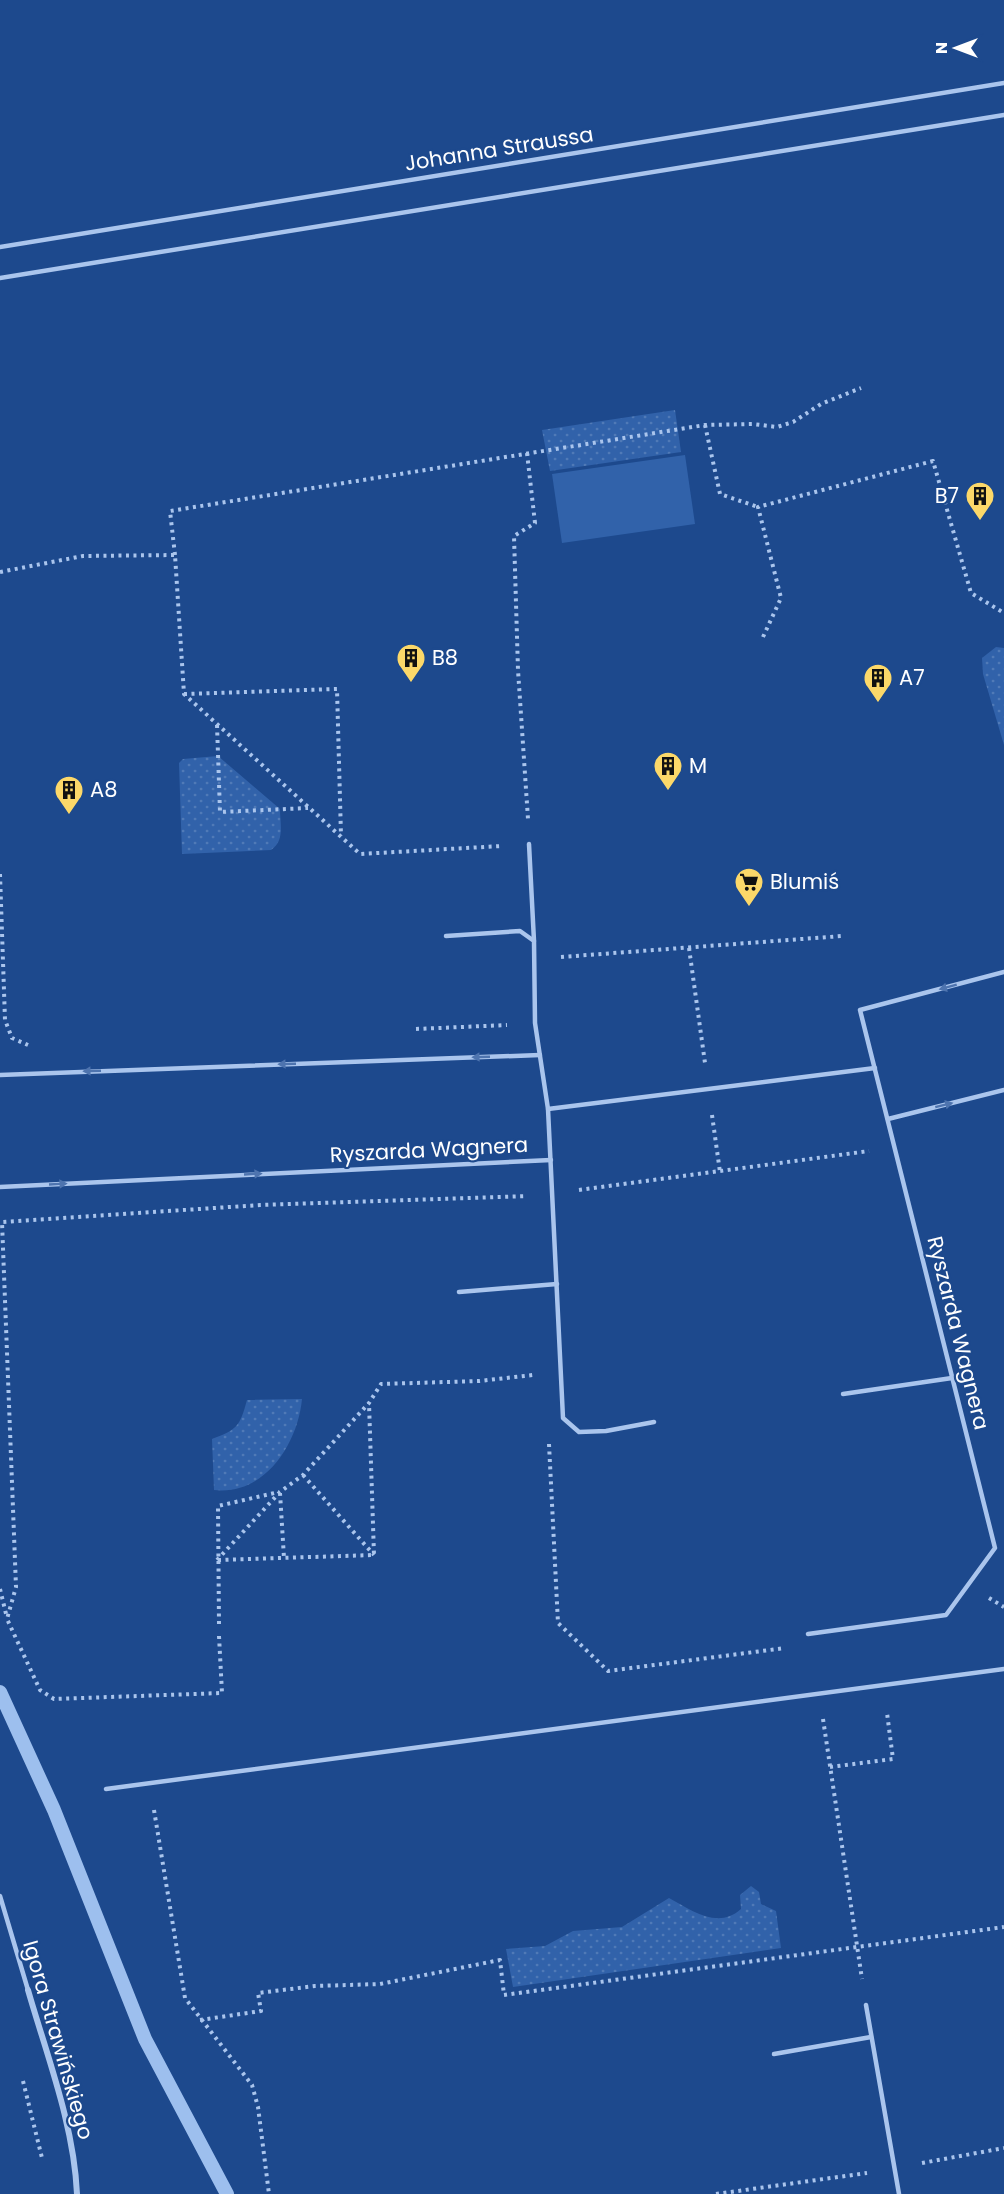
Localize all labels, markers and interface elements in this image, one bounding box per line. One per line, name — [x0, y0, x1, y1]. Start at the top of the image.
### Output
north arrow — [926, 18, 986, 78]
text: N — [930, 42, 953, 54]
street label: Johanna Straussa — [403, 119, 595, 178]
building icon: B7 — [964, 480, 996, 522]
place label: B7 — [935, 481, 959, 510]
building icon: B8 — [395, 642, 427, 684]
place label: B8 — [432, 643, 458, 672]
building icon: A7 — [862, 662, 894, 704]
place label: A7 — [899, 663, 925, 692]
building icon: M — [652, 750, 684, 792]
place label: M — [689, 751, 707, 780]
building icon: A8 — [53, 774, 85, 816]
place label: A8 — [90, 775, 117, 804]
supermarket icon: Blumiś — [733, 866, 765, 908]
place label: Blumiś — [770, 867, 839, 896]
one-way arrow — [938, 983, 956, 992]
one-way arrow — [472, 1052, 491, 1062]
one-way arrow — [277, 1059, 296, 1069]
one-way arrow — [82, 1067, 101, 1076]
one-way arrow — [935, 1100, 954, 1110]
street label: Ryszarda Wagnera — [329, 1130, 529, 1169]
one-way arrow — [244, 1170, 263, 1179]
one-way arrow — [49, 1179, 68, 1188]
street label: Ryszarda Wagnera — [920, 1233, 997, 1433]
street label: Igora Strawińskiego — [16, 1937, 101, 2143]

